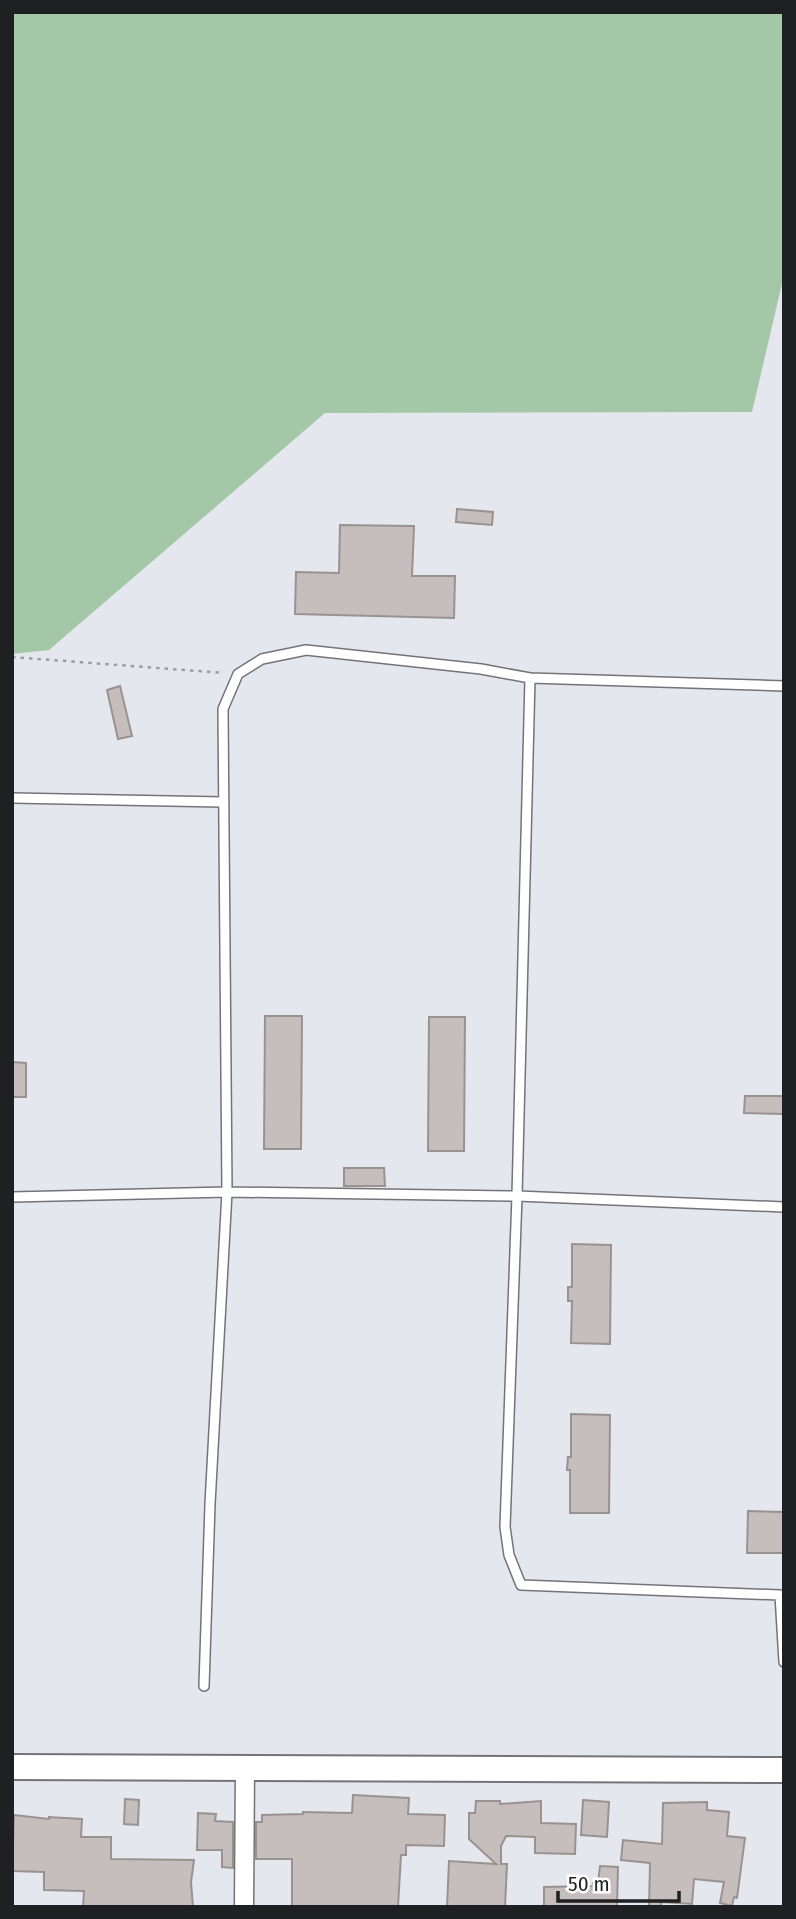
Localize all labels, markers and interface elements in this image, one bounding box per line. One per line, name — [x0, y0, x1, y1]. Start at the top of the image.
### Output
scale bar — [558, 1860, 679, 1904]
text: 50 m — [568, 1871, 610, 1897]

